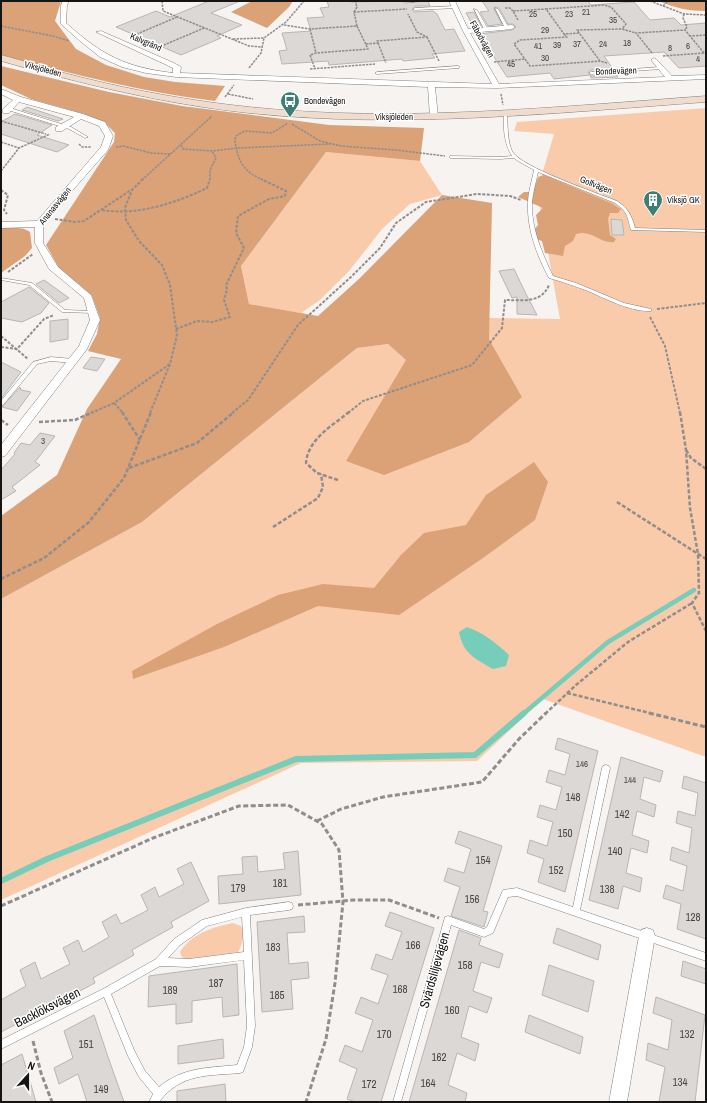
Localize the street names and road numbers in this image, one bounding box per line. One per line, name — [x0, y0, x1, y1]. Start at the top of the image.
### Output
street label: Fäbodvägen — [467, 18, 497, 60]
street label: Kalvgränd — [128, 30, 164, 54]
street label: Viksjöleden — [23, 58, 63, 80]
street label: Bondevägen — [595, 64, 637, 78]
street label: Viksjöleden — [375, 111, 413, 123]
street label: Golfvägen — [578, 173, 614, 197]
street label: Ananasvägen — [36, 185, 74, 228]
street label: Svärdsliljevägen — [416, 930, 453, 1010]
street label: Backlöksvägen — [11, 984, 83, 1031]

